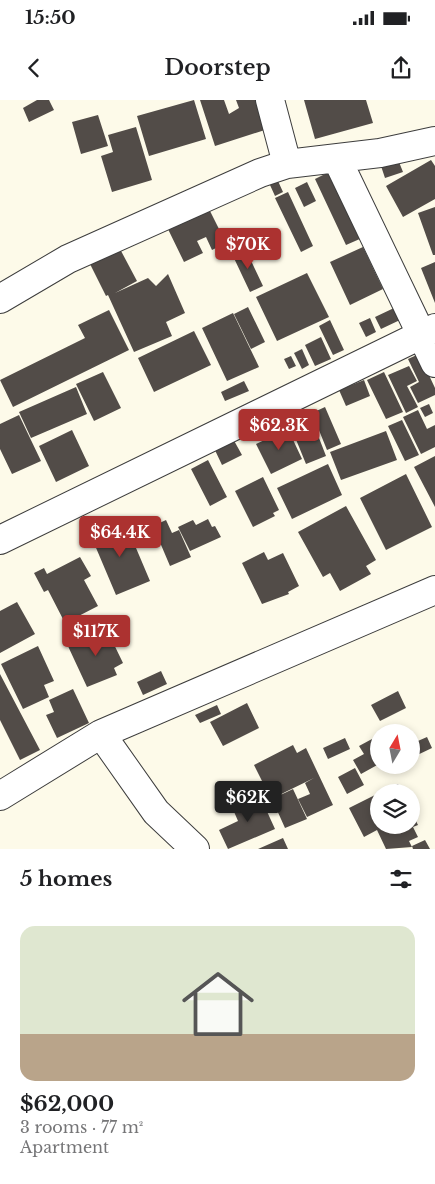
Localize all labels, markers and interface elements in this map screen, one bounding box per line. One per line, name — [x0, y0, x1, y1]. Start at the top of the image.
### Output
text: 15:50 — [25, 6, 76, 29]
icon: back — [20, 54, 48, 82]
text: Doorstep — [164, 54, 271, 81]
icon: share — [387, 54, 415, 82]
pin: $70K — [218, 228, 278, 270]
text: $70K — [226, 234, 270, 254]
pin: $62.3K — [238, 408, 320, 451]
text: $62.3K — [249, 415, 309, 435]
pin: $64.4K — [79, 516, 161, 558]
text: $64.4K — [90, 522, 150, 542]
pin: $117K — [61, 614, 131, 657]
text: $117K — [73, 621, 119, 641]
north arrow — [370, 724, 420, 774]
map controls — [370, 724, 420, 834]
pin: $62K — [218, 780, 278, 823]
button: layers — [370, 784, 420, 834]
text: $62K — [226, 787, 270, 807]
icon: filters — [387, 865, 415, 893]
text: 5 homes — [20, 866, 112, 892]
icon: home — [173, 959, 263, 1049]
text: $62,000 — [20, 1091, 114, 1117]
text: 3 rooms · 77 m² — [20, 1117, 143, 1137]
text: Apartment — [20, 1137, 109, 1157]

